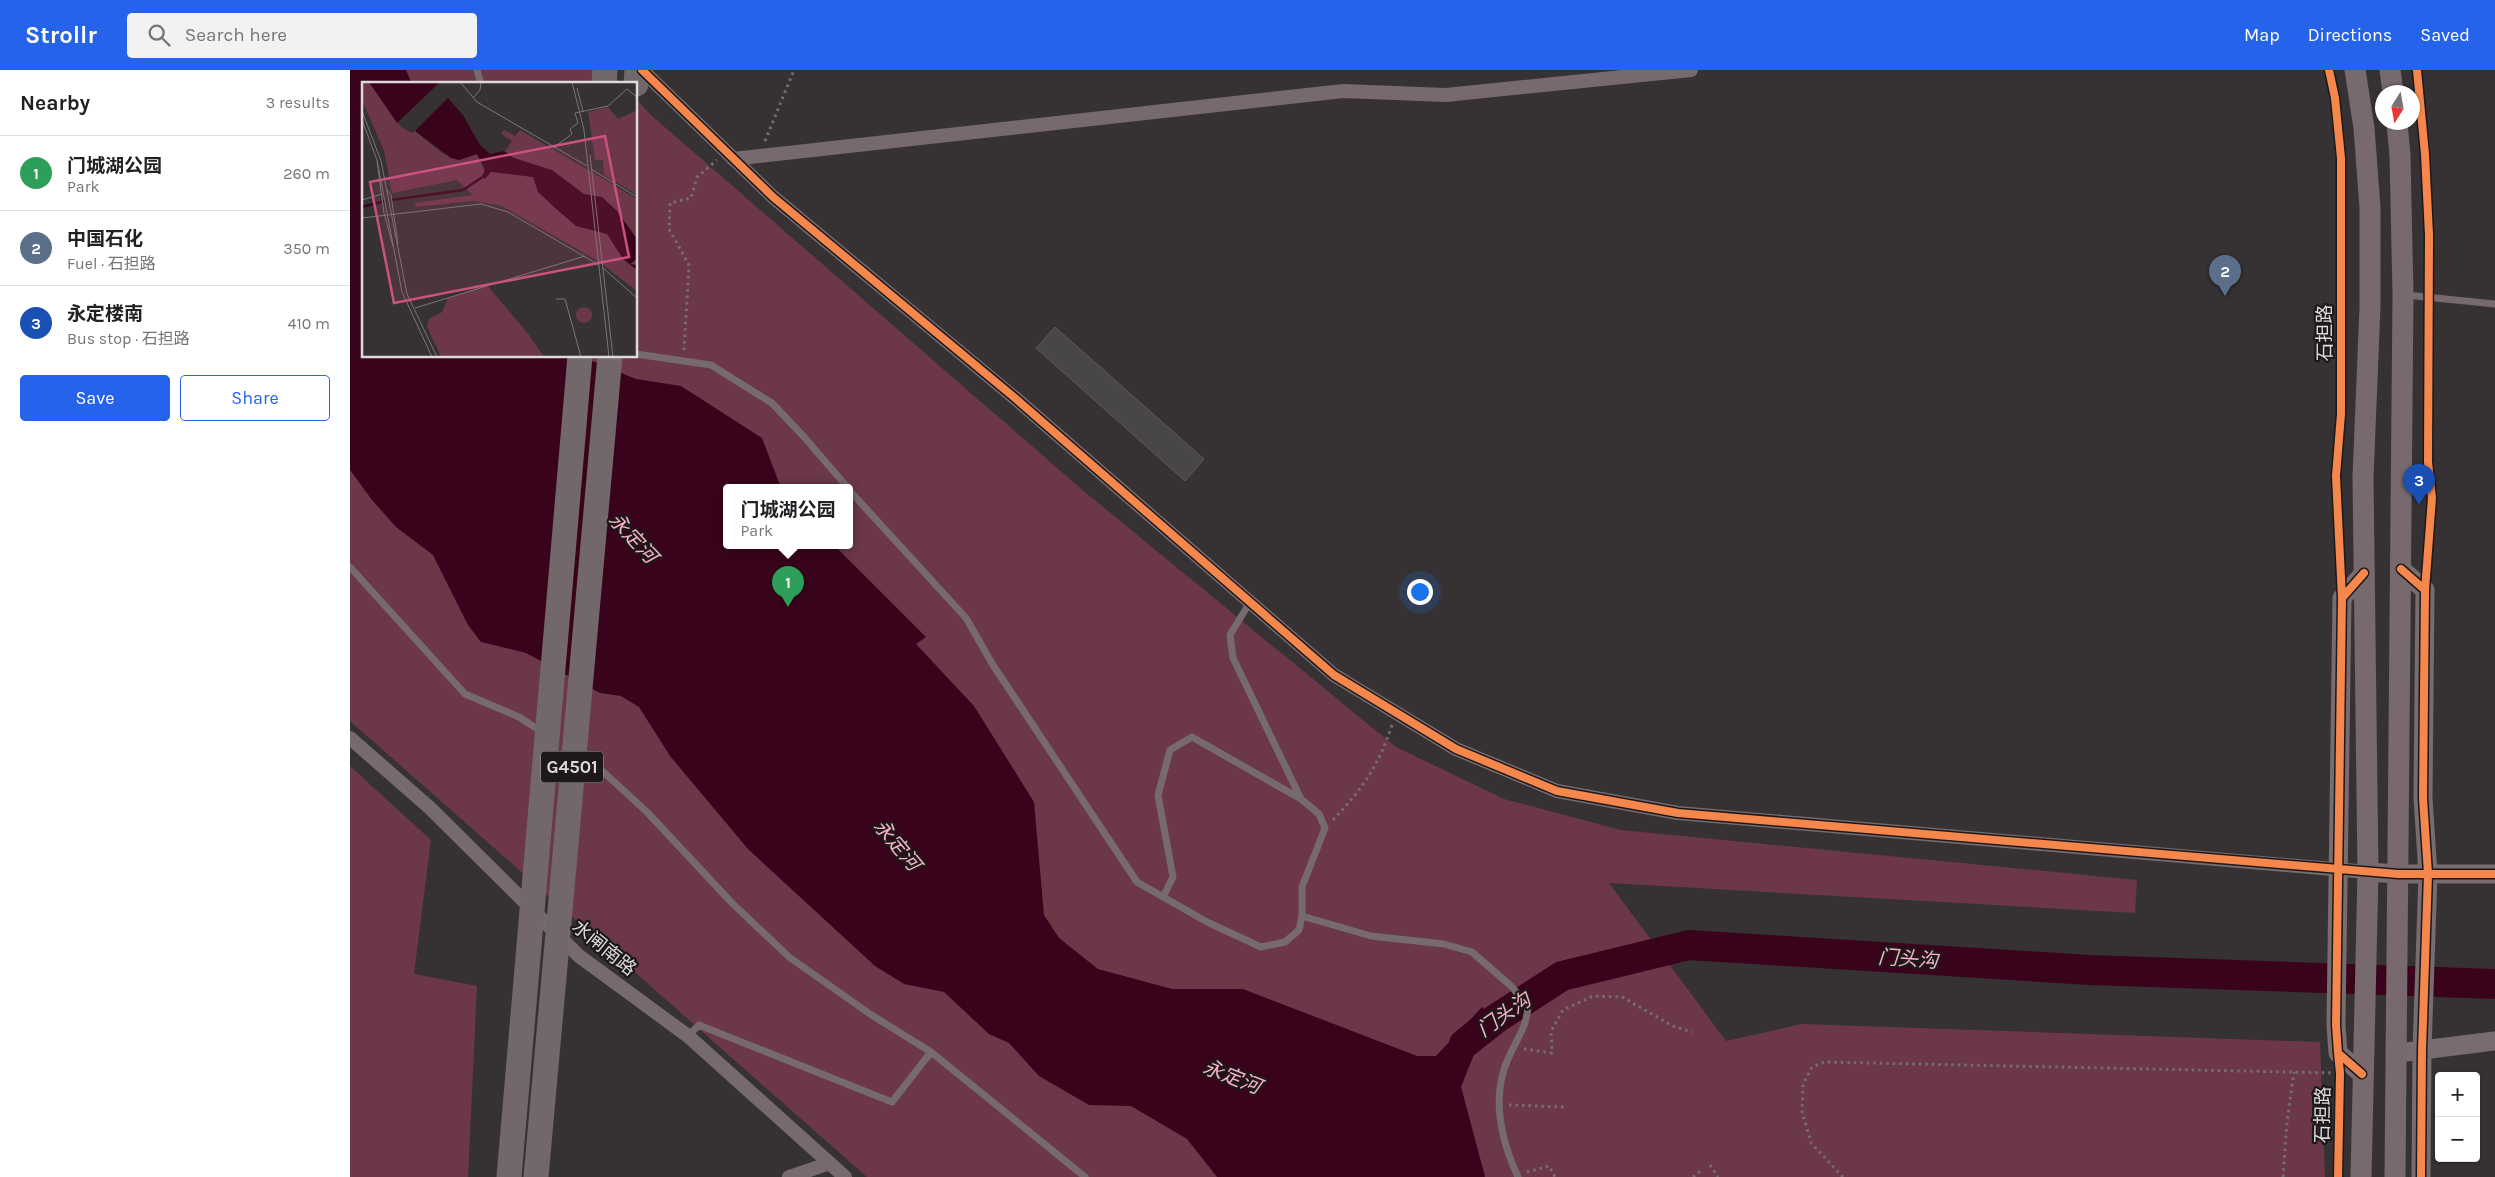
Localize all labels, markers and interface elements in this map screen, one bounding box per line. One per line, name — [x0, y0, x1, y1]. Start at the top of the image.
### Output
search box — [127, 13, 477, 58]
text: Strollr — [25, 21, 97, 49]
icon: search — [145, 21, 173, 49]
text: Search here — [185, 24, 287, 46]
text: Map — [2244, 24, 2280, 46]
text: Directions — [2308, 24, 2392, 46]
text: Saved — [2420, 24, 2470, 46]
inset map — [362, 82, 638, 358]
north arrow — [2375, 85, 2420, 130]
text: Nearby — [20, 91, 90, 115]
text: 3 results — [266, 93, 330, 112]
text: 门城湖公园 — [67, 155, 162, 177]
text: 1 — [33, 164, 39, 183]
text: 260 m — [283, 164, 330, 183]
text: Park — [67, 177, 99, 196]
text: 中国石化 — [67, 228, 143, 250]
text: 2 — [31, 239, 41, 258]
text: 350 m — [283, 239, 330, 258]
text: Fuel · 石担路 — [67, 254, 156, 273]
pin: 2 — [2209, 255, 2241, 296]
text: 永定楼南 — [67, 303, 143, 325]
street label: 石担路 — [2314, 304, 2336, 362]
text: 3 — [31, 314, 41, 333]
text: 410 m — [288, 314, 330, 333]
text: Bus stop · 石担路 — [67, 329, 190, 348]
button: Save — [20, 375, 170, 421]
button: Share — [180, 375, 330, 421]
pin: 3 — [2403, 464, 2435, 505]
popup — [723, 484, 853, 549]
text: 门城湖公园 — [740, 499, 836, 521]
water label: 永定河 — [604, 508, 665, 571]
text: Park — [740, 521, 773, 540]
pin: 1 — [772, 566, 804, 607]
your location — [1407, 579, 1433, 605]
road number: G4501 — [541, 752, 603, 782]
water label: 永定河 — [869, 815, 928, 878]
street label: 水闸南路 — [568, 916, 640, 980]
water label: 门头沟 — [1877, 945, 1941, 973]
water label: 门头沟 — [1473, 987, 1537, 1042]
water label: 永定河 — [1200, 1056, 1268, 1100]
map controls — [2435, 1072, 2480, 1162]
button: + — [2435, 1072, 2480, 1117]
street label: 石担路 — [2312, 1086, 2334, 1144]
button: − — [2435, 1117, 2480, 1162]

